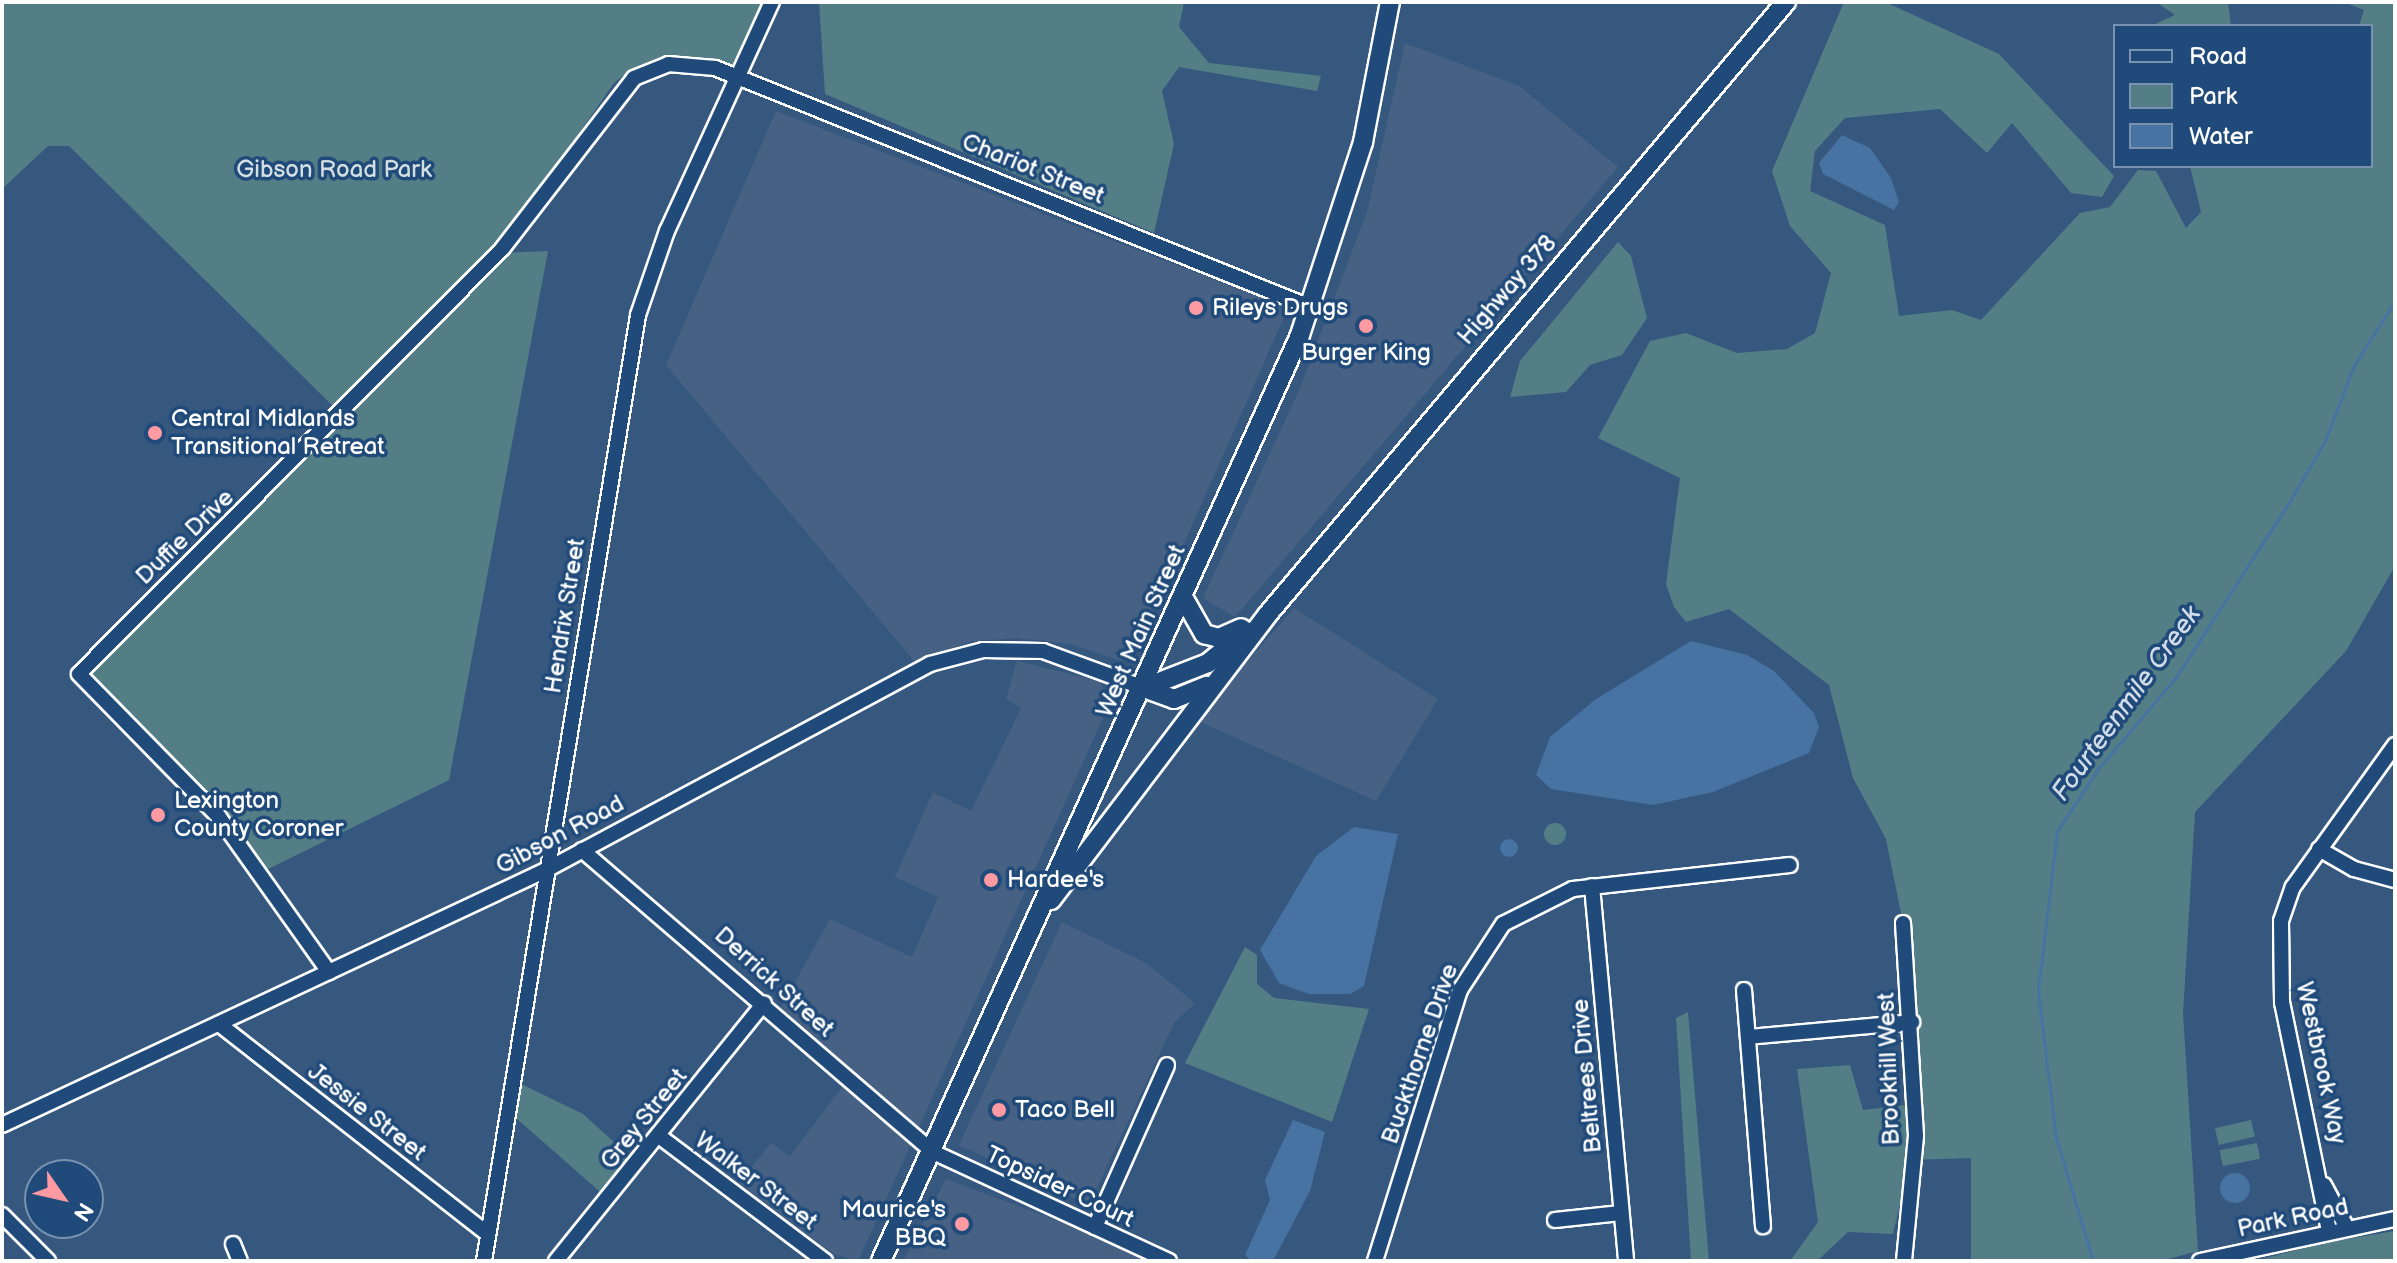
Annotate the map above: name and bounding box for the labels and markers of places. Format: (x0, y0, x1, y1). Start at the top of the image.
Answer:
place label: Rileys Drugs (1212, 294, 1348, 322)
marker: Rileys Drugs (1187, 299, 1205, 317)
marker: Burger King (1357, 317, 1375, 335)
place label: Burger King (1301, 339, 1431, 367)
place label: Central Midlands Transitional Retreat (171, 405, 385, 461)
marker: Central Midlands Transitional Retreat (146, 424, 164, 442)
place label: Lexington County Coroner (174, 787, 345, 843)
marker: Lexington County Coroner (149, 806, 167, 824)
place label: Hardee's (1007, 866, 1104, 894)
marker: Hardee's (982, 871, 1000, 889)
place label: Taco Bell (1015, 1096, 1115, 1124)
marker: Taco Bell (990, 1101, 1008, 1119)
place label: Maurice's BBQ (841, 1196, 946, 1252)
marker: Maurice's BBQ (953, 1215, 971, 1233)

